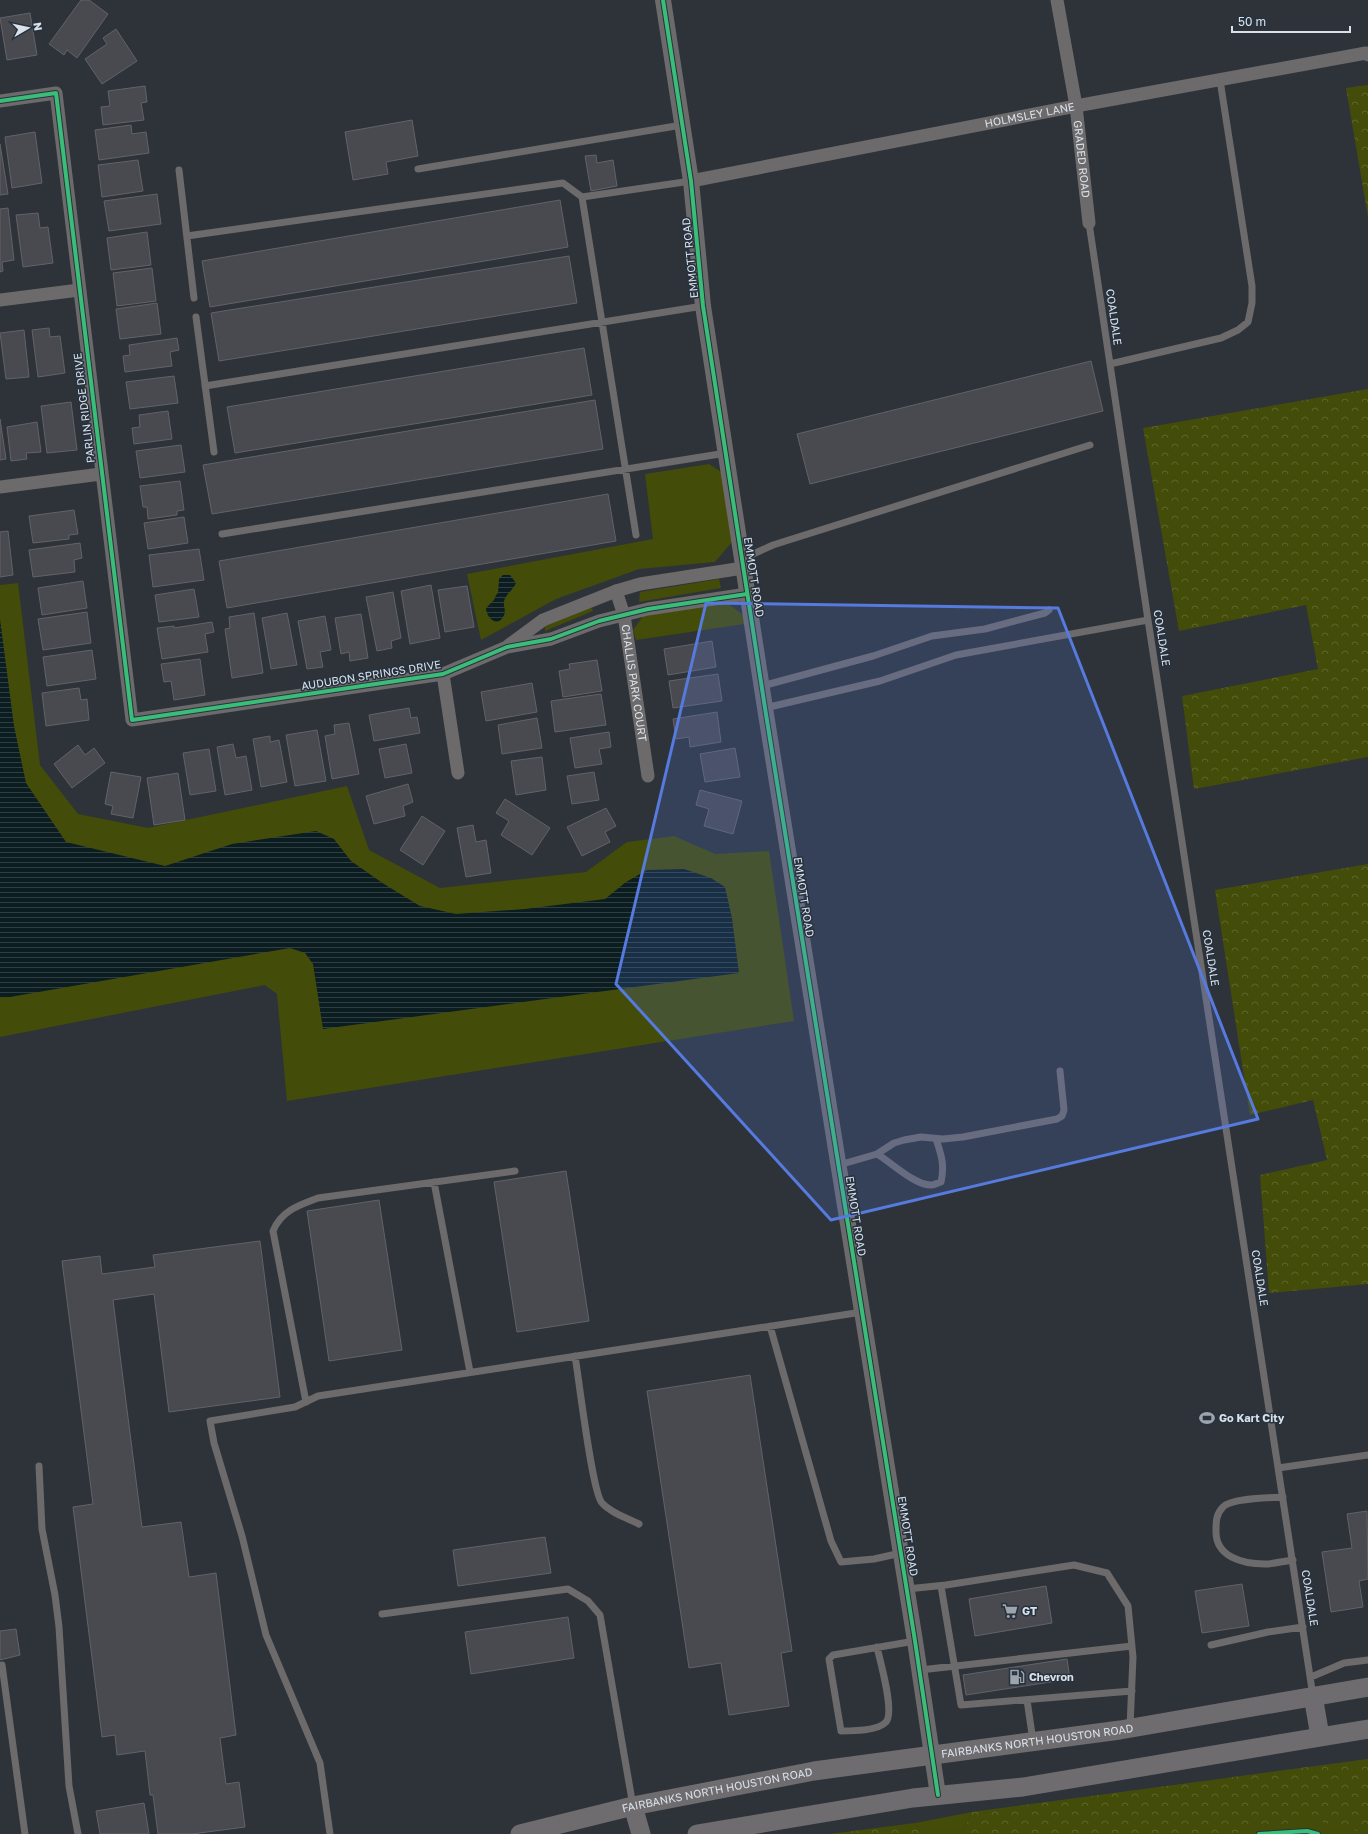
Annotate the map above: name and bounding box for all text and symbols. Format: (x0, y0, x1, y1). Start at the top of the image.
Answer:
north arrow (8, 8, 48, 48)
scale bar (1232, 8, 1350, 34)
text: 50 m (1238, 14, 1266, 29)
text: N (31, 21, 45, 32)
street label: HOLMSLEY LANE (983, 99, 1076, 130)
street label: GRADED ROAD (1072, 119, 1093, 199)
street label: EMMOTT ROAD (679, 217, 700, 299)
street label: COALDALE (1104, 288, 1125, 346)
street label: PARLIN RIDGE DRIVE (70, 352, 97, 464)
street label: EMMOTT ROAD (742, 536, 767, 618)
street label: COALDALE (1152, 609, 1173, 667)
street label: CHALLIS PARK COURT (619, 623, 650, 743)
street label: AUDUBON SPRINGS DRIVE (300, 657, 442, 692)
street label: EMMOTT ROAD (792, 856, 817, 938)
street label: COALDALE (1201, 929, 1222, 987)
street label: EMMOTT ROAD (844, 1175, 869, 1257)
street label: COALDALE (1250, 1249, 1271, 1307)
sports icon: Go Kart City (1198, 1409, 1216, 1427)
place label: Go Kart City (1219, 1411, 1285, 1424)
street label: EMMOTT ROAD (896, 1495, 921, 1577)
street label: COALDALE (1300, 1569, 1321, 1627)
supermarket icon: GT (1001, 1602, 1019, 1620)
place label: GT (1022, 1604, 1037, 1617)
fuel station icon: Chevron (1008, 1668, 1026, 1686)
place label: Chevron (1029, 1670, 1074, 1683)
street label: FAIRBANKS NORTH HOUSTON ROAD (940, 1721, 1135, 1760)
street label: FAIRBANKS NORTH HOUSTON ROAD (620, 1764, 814, 1815)

